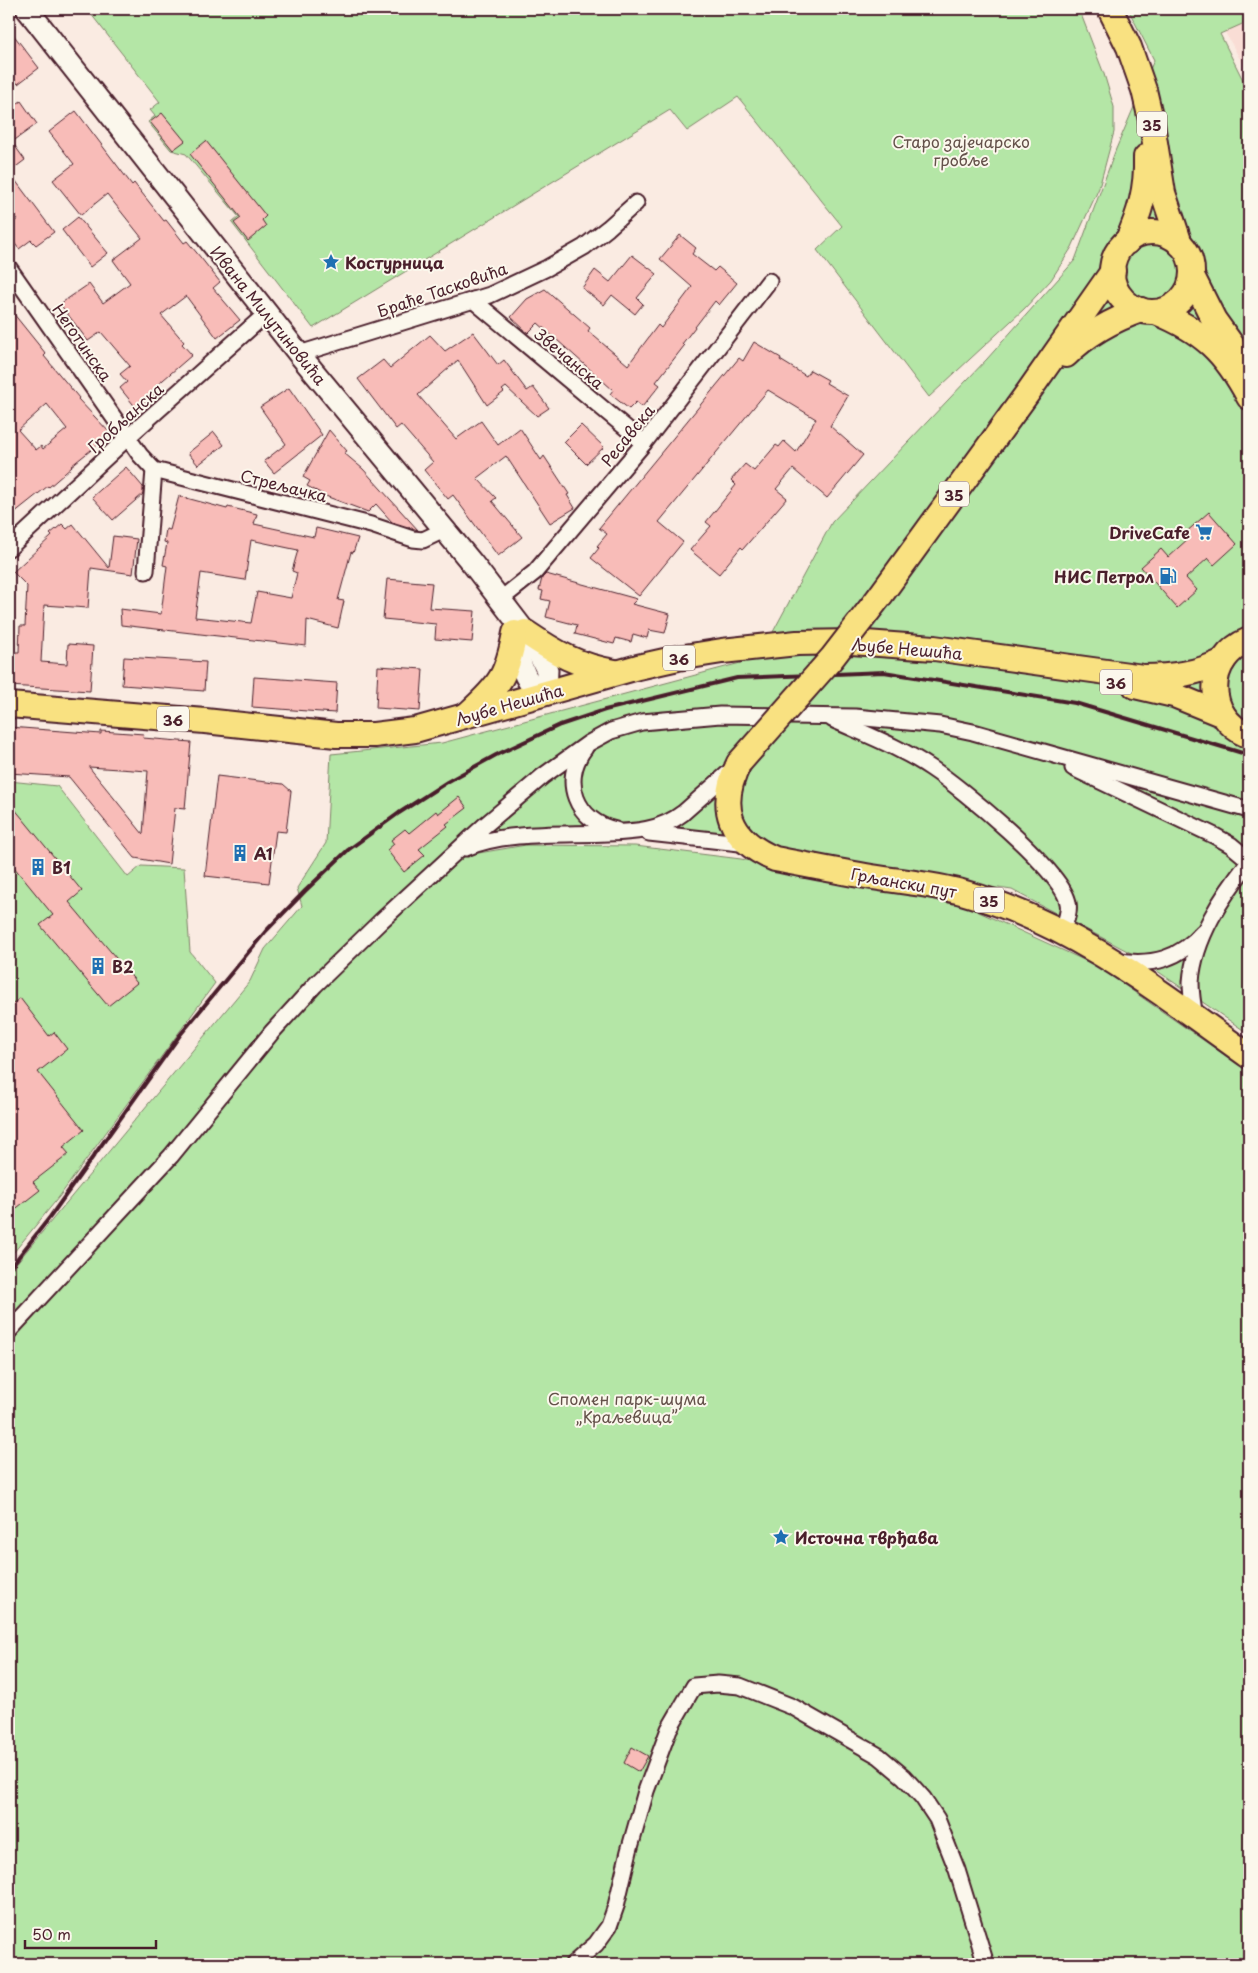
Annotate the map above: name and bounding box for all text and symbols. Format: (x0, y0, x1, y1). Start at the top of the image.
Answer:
road number: 35 (1137, 112, 1167, 136)
park label: Старо зајечарско гробље (892, 129, 1030, 171)
street label: Ивана Милутиновића (205, 240, 333, 390)
place label: Костурница (345, 250, 444, 274)
place icon: Костурница (321, 252, 341, 272)
street label: Браће Тасковића (374, 256, 510, 322)
street label: Неготинска (47, 298, 119, 386)
street label: Звечанска (529, 321, 610, 394)
street label: Гробљанска (82, 376, 168, 458)
street label: Ресавска (594, 399, 660, 471)
street label: Стрељачка (238, 463, 330, 507)
road number: 35 (939, 482, 969, 506)
place label: DriveCafe (1109, 520, 1190, 544)
supermarket icon: DriveCafe (1194, 522, 1214, 542)
place label: НИС Петрол (1054, 564, 1154, 588)
fuel station icon: НИС Петрол (1158, 566, 1178, 586)
street label: Љубе Нешића (851, 631, 963, 665)
road number: 36 (663, 646, 695, 670)
road number: 36 (1100, 670, 1132, 694)
street label: Љубе Нешића (452, 677, 566, 731)
road number: 36 (157, 706, 189, 732)
place label: A1 (254, 841, 273, 865)
building icon: A1 (230, 843, 250, 863)
place label: B1 (52, 855, 71, 879)
building icon: B1 (28, 857, 48, 877)
street label: Грљански пут (849, 861, 959, 903)
road number: 35 (974, 888, 1004, 912)
place label: B2 (112, 954, 134, 978)
building icon: B2 (88, 956, 108, 976)
park label: Спомен парк-шума „Краљевица” (548, 1386, 707, 1428)
place label: Источна тврђава (795, 1525, 938, 1549)
place icon: Источна тврђава (771, 1527, 791, 1547)
scale bar (25, 1918, 156, 1950)
text: 50 m (32, 1922, 71, 1945)

